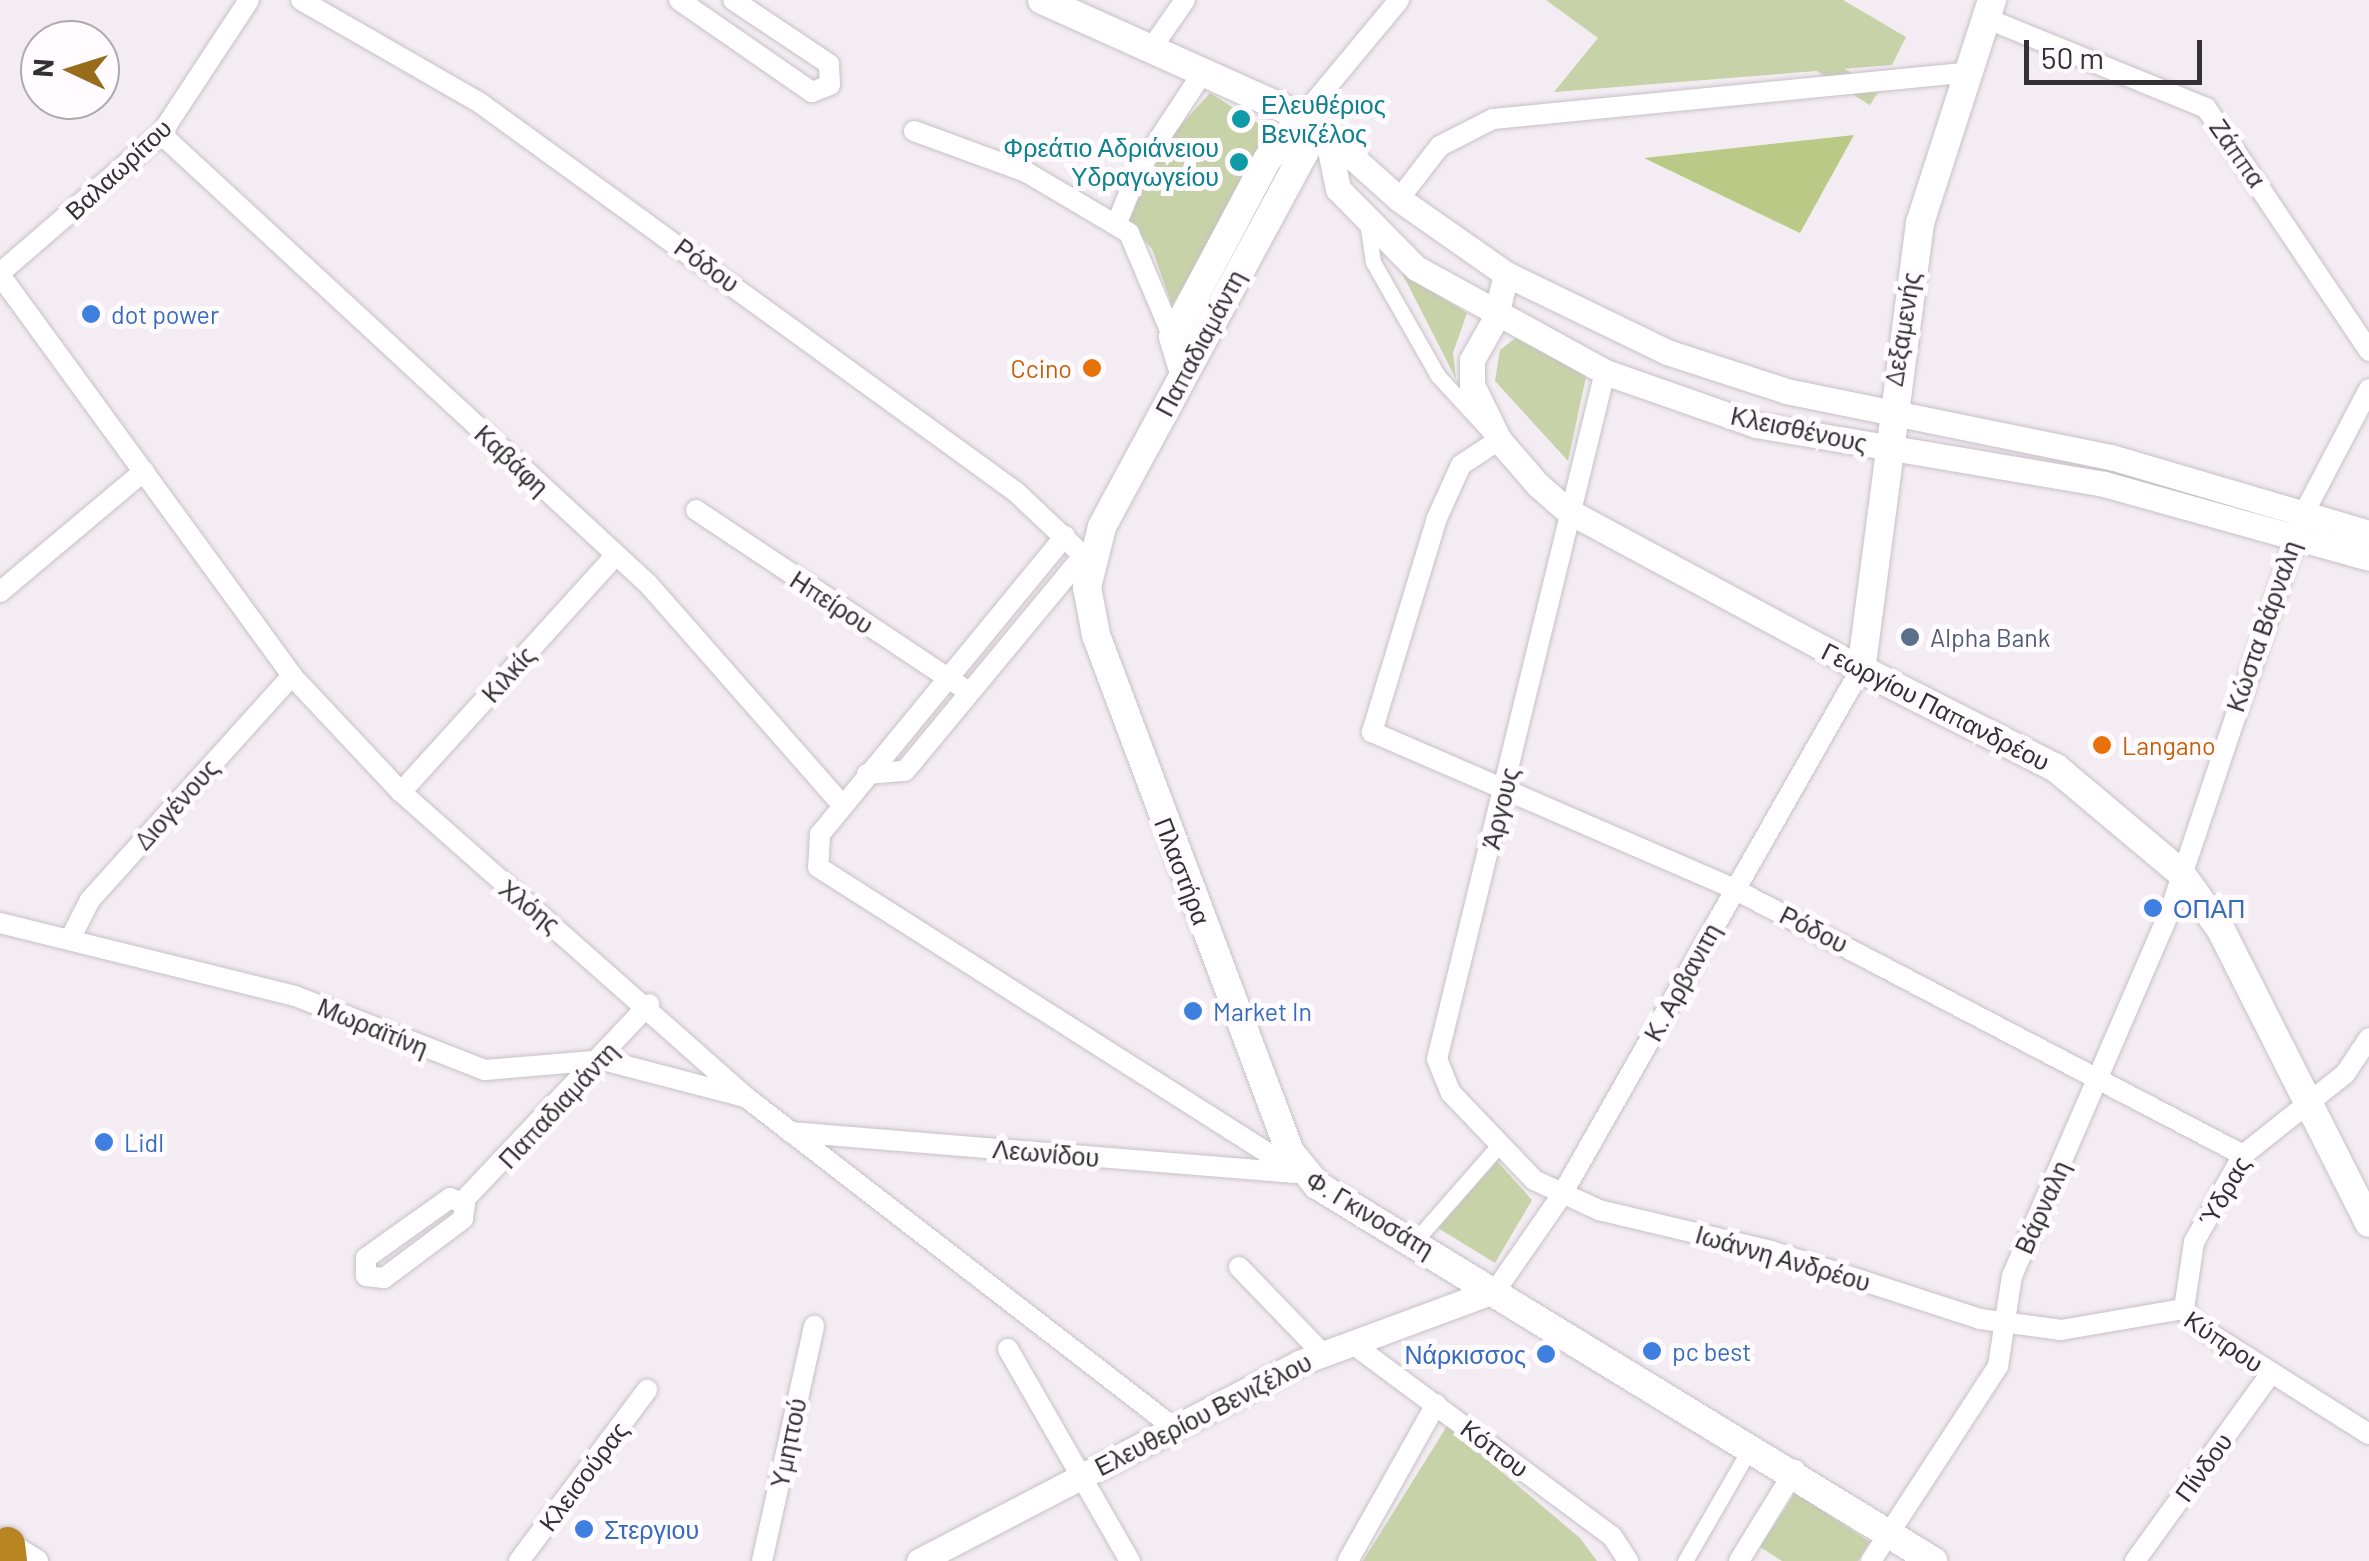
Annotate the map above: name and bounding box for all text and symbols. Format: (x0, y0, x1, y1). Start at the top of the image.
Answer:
north arrow (20, 20, 120, 120)
scale bar (2029, 20, 2206, 82)
text: 50 m (2041, 39, 2104, 75)
text: N (24, 58, 60, 79)
place label: Ελευθέριος Βενιζέλος (1261, 90, 1386, 149)
marker: Ελευθέριος Βενιζέλος (1230, 108, 1252, 130)
street label: Βαλαωρίτου (59, 112, 177, 226)
street label: Ζάππα (2204, 113, 2272, 193)
place label: Φρεάτιο Αδριάνειου Υδραγωγείου (1003, 133, 1219, 192)
marker: Φρεάτιο Αδριάνειου Υδραγωγείου (1228, 151, 1250, 173)
street label: Ρόδου (669, 232, 745, 298)
street label: Παπαδιαμάντη (1149, 265, 1251, 421)
street label: Δεξαμενής (1878, 270, 1926, 388)
place label: dot power (111, 299, 219, 329)
marker: dot power (80, 303, 102, 325)
place label: Ccino (1011, 353, 1072, 383)
marker: Ccino (1081, 357, 1103, 379)
street label: Κλεισθένους (1728, 400, 1870, 458)
street label: Καβάφη (469, 418, 555, 502)
street label: Κώστα Βάρναλη (2220, 536, 2306, 716)
street label: Ηπείρου (785, 564, 879, 640)
place label: Alpha Bank (1930, 622, 2050, 652)
marker: Alpha Bank (1899, 626, 1921, 648)
street label: Γεωργίου Παπανδρέου (1817, 635, 2055, 777)
street label: Κιλκίς (475, 640, 541, 708)
place label: Langano (2122, 730, 2216, 760)
marker: Langano (2091, 734, 2113, 756)
street label: Διογένους (128, 753, 224, 855)
street label: Άργους (1475, 764, 1525, 852)
street label: Πλαστήρα (1149, 813, 1217, 929)
street label: Χλόης (494, 873, 566, 939)
place label: ΟΠΑΠ (2173, 893, 2245, 923)
marker: ΟΠΑΠ (2142, 897, 2164, 919)
street label: Ρόδου (1775, 899, 1853, 959)
street label: Κ. Αρβανιτη (1637, 918, 1727, 1046)
street label: Μωραϊτίνη (313, 991, 433, 1063)
place label: Market In (1213, 996, 1312, 1026)
marker: Market In (1182, 1000, 1204, 1022)
street label: Παπαδιαμάντη (492, 1036, 624, 1174)
place label: Lidl (124, 1127, 164, 1157)
marker: Lidl (93, 1131, 115, 1153)
street label: Λεωνίδου (991, 1133, 1101, 1173)
street label: Ύδρας (2192, 1151, 2256, 1231)
street label: Βάρναλη (2008, 1156, 2076, 1258)
street label: Φ. Γκινοσάτη (1301, 1164, 1439, 1264)
street label: Ιωάννη Ανδρέου (1692, 1219, 1874, 1297)
street label: Κύπρου (2179, 1304, 2269, 1378)
place label: pc best (1672, 1336, 1751, 1366)
place label: Νάρκισσος (1404, 1339, 1526, 1369)
marker: pc best (1641, 1340, 1663, 1362)
marker: Νάρκισσος (1535, 1343, 1557, 1365)
street label: Ελευθερίου Βενιζέλου (1090, 1346, 1316, 1482)
street label: Υμηττού (764, 1395, 812, 1491)
street label: Κόττου (1455, 1413, 1535, 1483)
street label: Κλεισούρας (532, 1415, 634, 1537)
street label: Πίνδου (2168, 1427, 2238, 1507)
place label: Στεργιου (604, 1514, 699, 1544)
marker: Στεργιου (573, 1518, 595, 1540)

